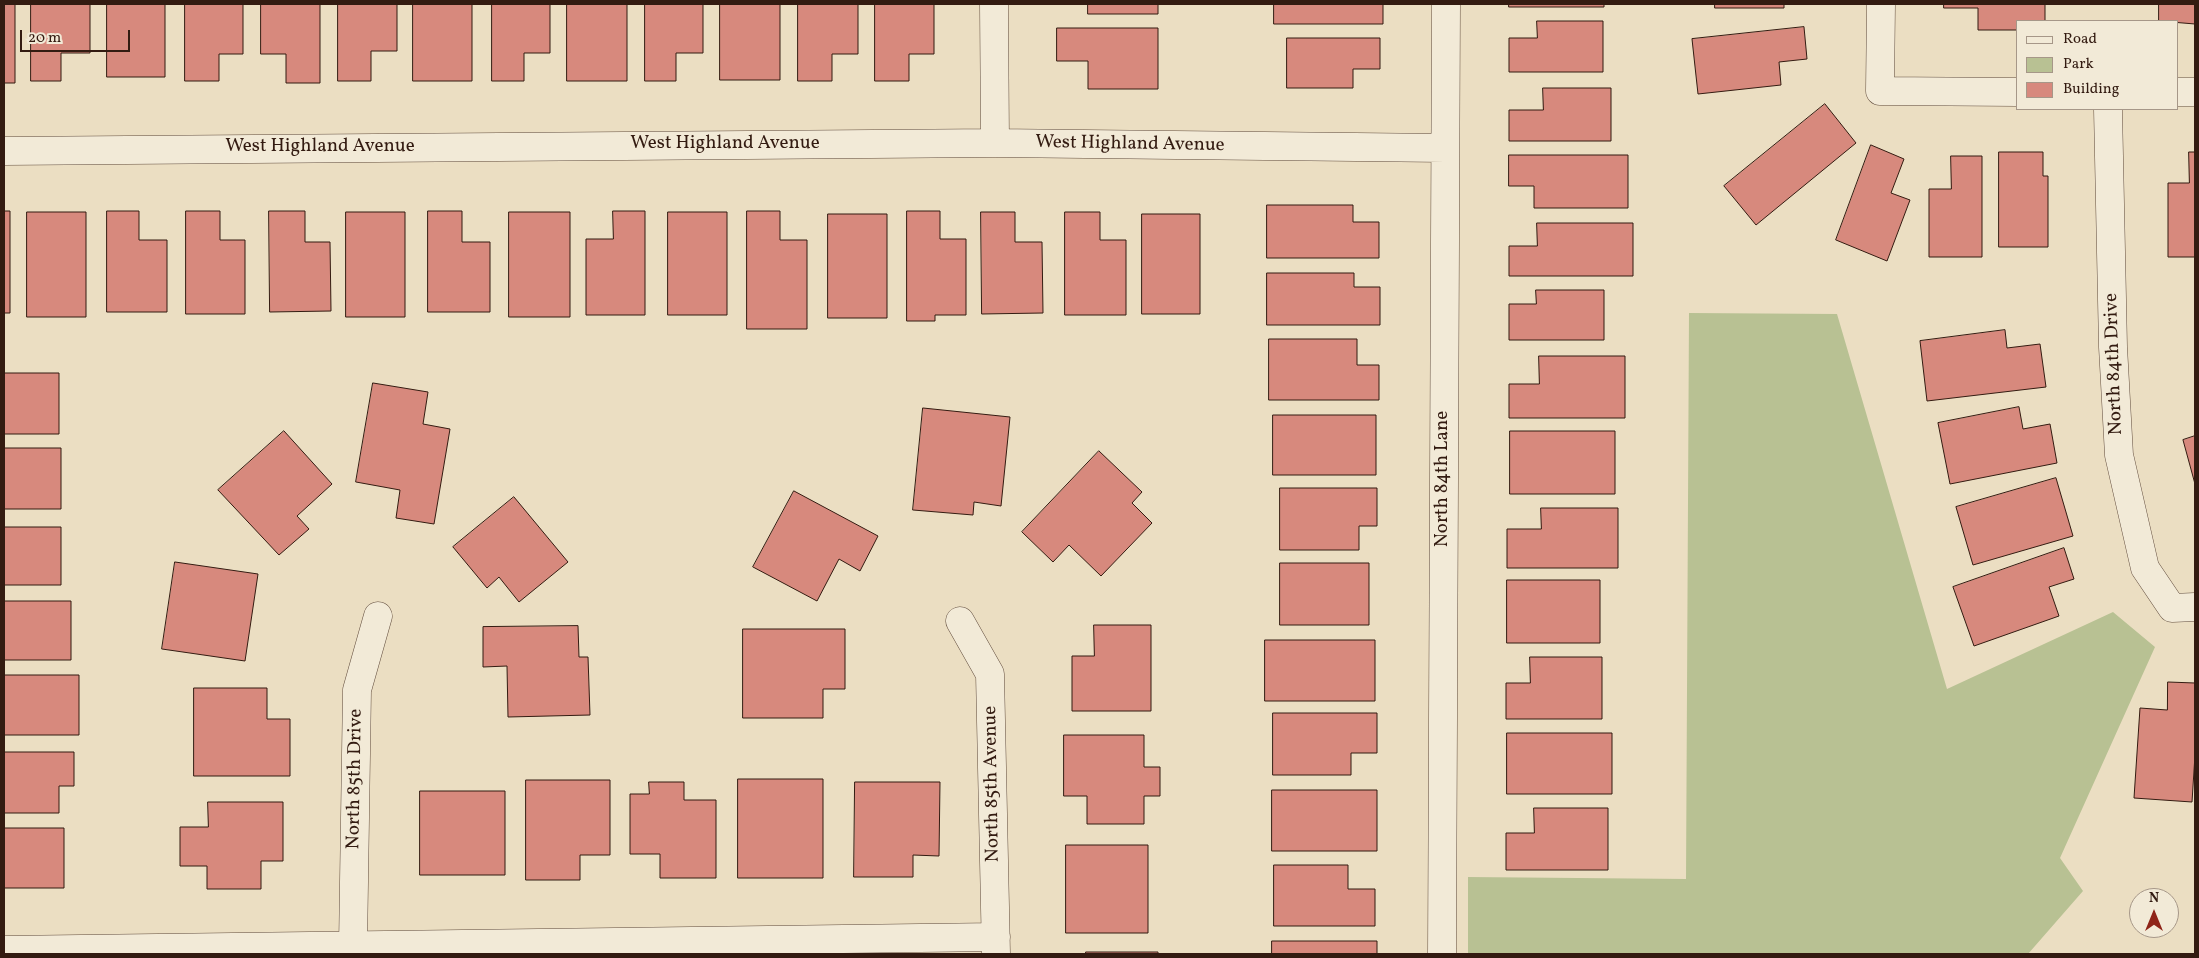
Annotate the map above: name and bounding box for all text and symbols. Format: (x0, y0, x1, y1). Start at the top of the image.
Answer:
scale bar (22, 20, 132, 52)
legend (2016, 20, 2179, 110)
text: 20 m (28, 28, 61, 49)
text: Road (2063, 29, 2097, 50)
text: Park (2063, 54, 2094, 75)
text: Building (2063, 79, 2119, 100)
street label: West Highland Avenue (1035, 132, 1225, 158)
street label: West Highland Avenue (630, 134, 820, 156)
street label: West Highland Avenue (225, 137, 415, 159)
street label: North 84th Drive (2101, 292, 2129, 436)
street label: North 84th Lane (1433, 411, 1455, 547)
street label: North 85th Avenue (980, 706, 1006, 862)
street label: North 85th Drive (343, 708, 369, 850)
north arrow (2129, 888, 2179, 938)
text: N (2149, 889, 2159, 908)

